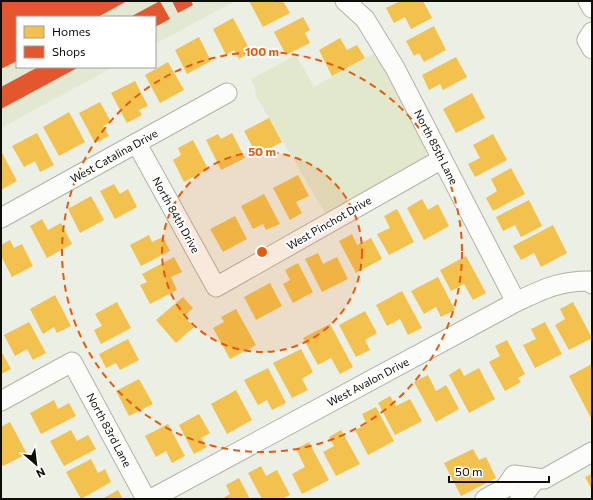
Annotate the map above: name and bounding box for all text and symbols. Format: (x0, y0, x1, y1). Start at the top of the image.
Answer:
legend (16, 16, 156, 68)
text: Homes (52, 24, 90, 38)
text: Shops (52, 44, 86, 58)
text: 100 m (245, 44, 279, 58)
street label: North 85th Lane (412, 107, 461, 187)
street label: West Catalina Drive (68, 126, 160, 185)
text: 50 m (248, 144, 276, 158)
street label: North 84th Drive (150, 174, 203, 255)
street label: West Pinchot Drive (284, 193, 373, 252)
centre of rings (255, 245, 269, 259)
street label: West Avalon Drive (325, 354, 411, 409)
street label: North 83rd Lane (84, 391, 135, 469)
north arrow (16, 444, 56, 484)
scale bar (449, 458, 549, 484)
text: 50 m (455, 464, 483, 478)
text: N (34, 466, 48, 481)

